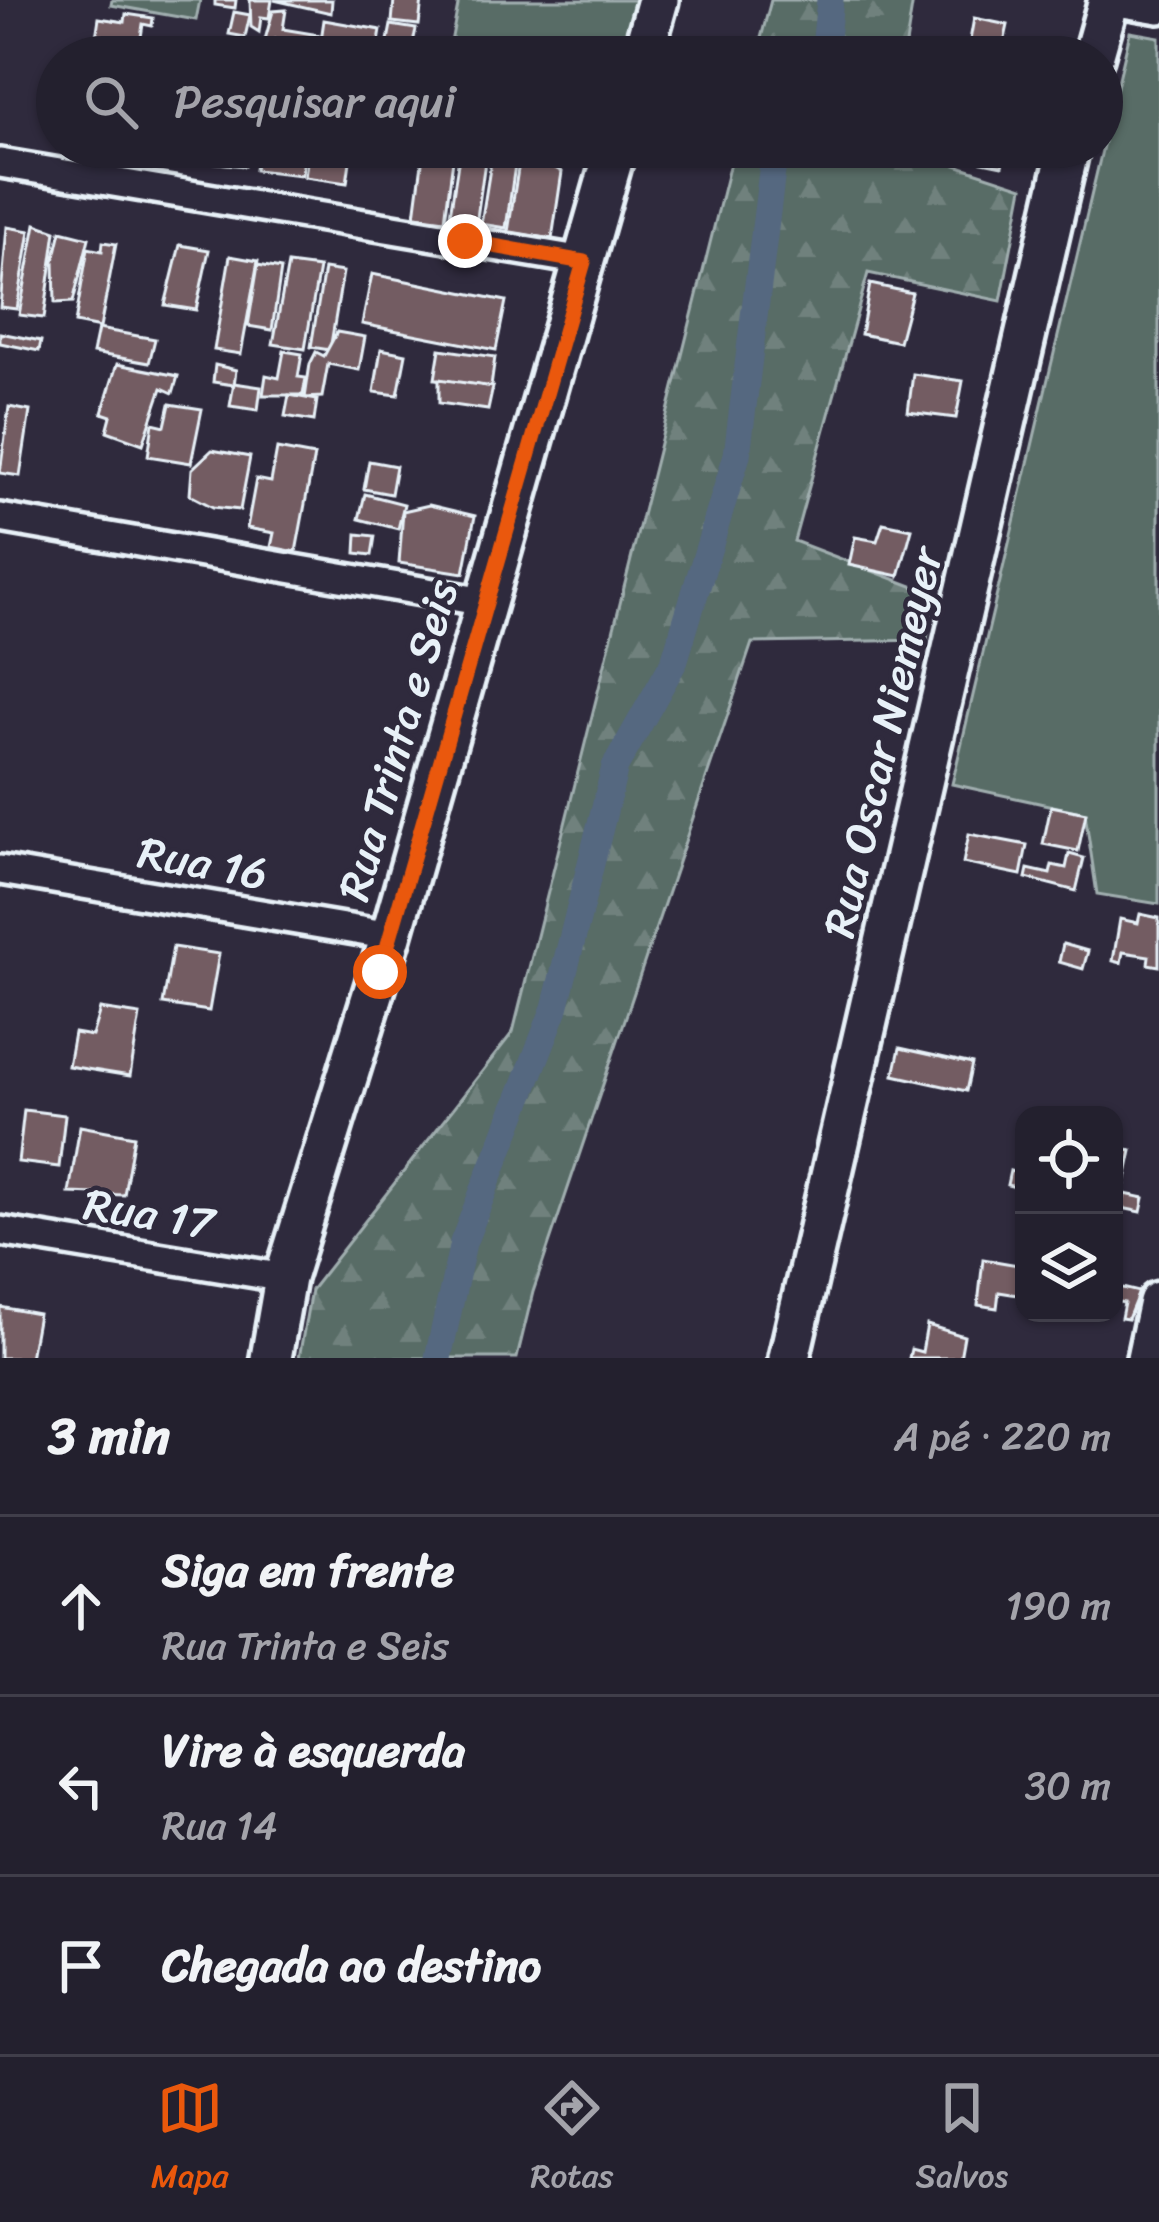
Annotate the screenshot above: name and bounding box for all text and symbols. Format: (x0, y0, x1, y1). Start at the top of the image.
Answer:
search box (36, 36, 1123, 168)
text: Pesquisar aqui (174, 62, 456, 142)
icon: search (78, 69, 144, 135)
route end (438, 214, 492, 268)
street label: Rua Oscar Niemeyer (799, 537, 967, 945)
street label: Rua Trinta e Seis (314, 570, 482, 910)
street label: Rua 16 (132, 812, 274, 914)
route start (353, 945, 407, 999)
map controls (1015, 1106, 1123, 1322)
button: locate (1015, 1106, 1123, 1214)
street label: Rua 17 (78, 1164, 222, 1264)
button: layers (1015, 1214, 1123, 1322)
text: 3 min (48, 1391, 170, 1481)
text: A pé · 220 m (894, 1402, 1111, 1471)
text: Siga em frente (162, 1531, 454, 1611)
text: 190 m (1006, 1571, 1111, 1640)
icon: ahead (48, 1573, 114, 1639)
text: Rua Trinta e Seis (162, 1611, 449, 1680)
text: Vire à esquerda (162, 1711, 465, 1791)
text: 30 m (1025, 1751, 1111, 1820)
icon: left (48, 1753, 114, 1819)
text: Rua 14 (162, 1791, 277, 1860)
text: Chegada ao destino (162, 1926, 541, 2006)
icon: arrive (48, 1933, 114, 1999)
tab: Mapa (151, 2075, 229, 2205)
tab: Rotas (531, 2075, 614, 2205)
tab: Salvos (916, 2075, 1008, 2205)

